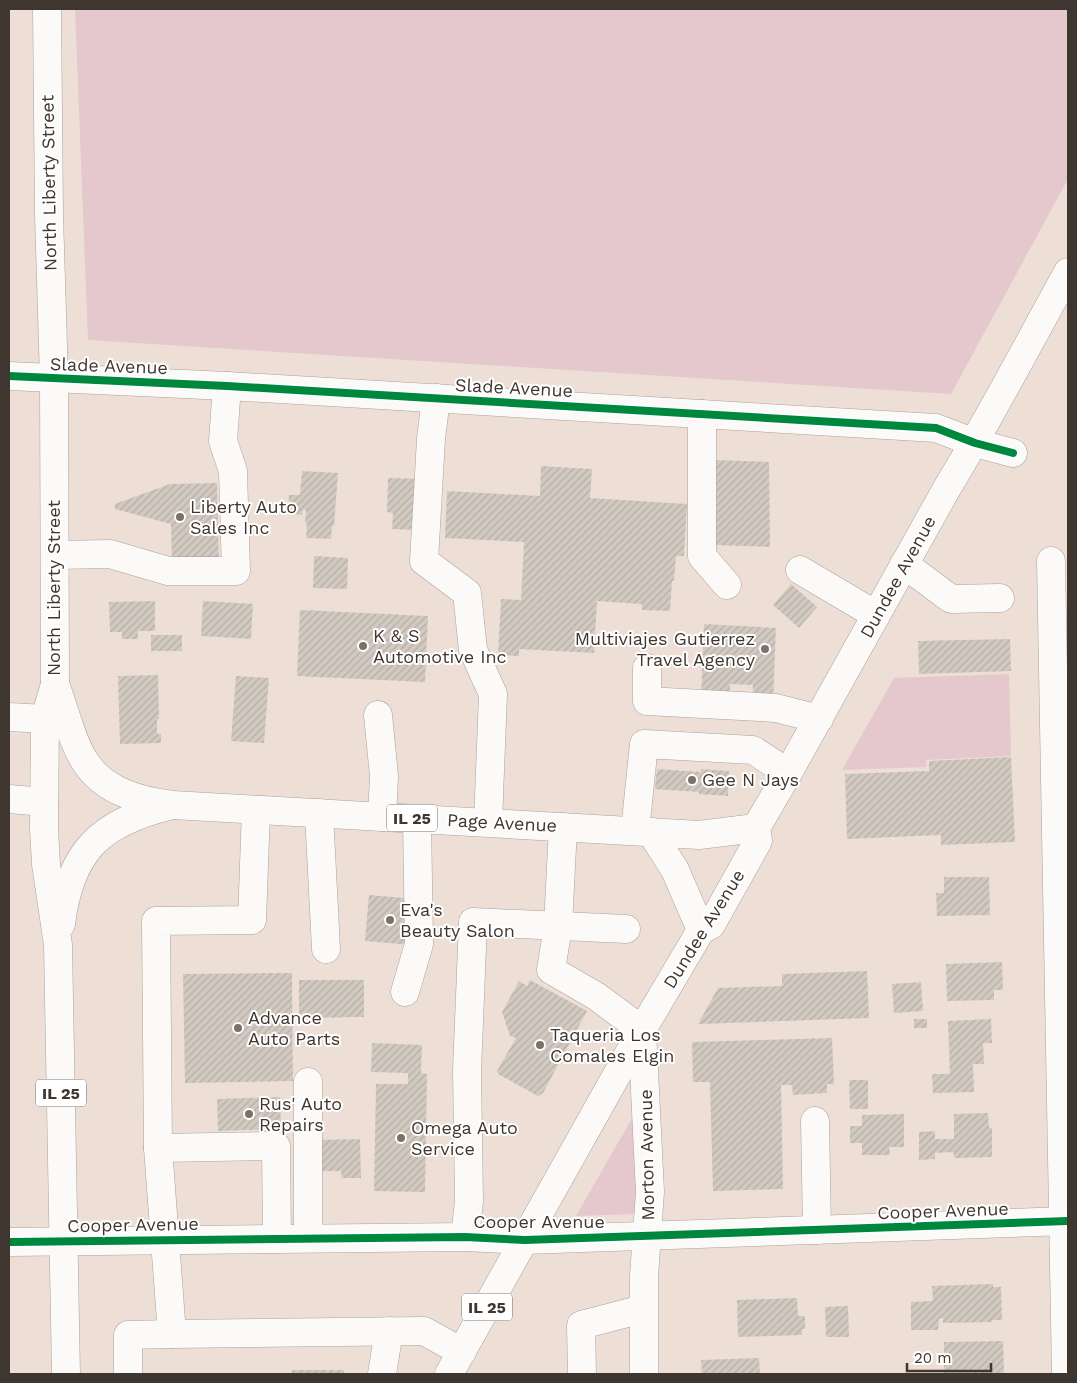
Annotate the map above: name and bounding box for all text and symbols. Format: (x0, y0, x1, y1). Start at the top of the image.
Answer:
street label: North Liberty Street (36, 94, 61, 271)
street label: Slade Avenue (50, 353, 168, 378)
street label: Slade Avenue (455, 374, 573, 401)
place label: Liberty Auto Sales Inc (190, 496, 297, 538)
street label: North Liberty Street (43, 499, 64, 676)
marker: Liberty Auto Sales Inc (174, 511, 186, 523)
street label: Dundee Avenue (855, 512, 940, 641)
place label: K & S Automotive Inc (373, 625, 507, 667)
place label: Multiviajes Gutierrez Travel Agency (575, 628, 756, 670)
marker: K & S Automotive Inc (357, 640, 369, 652)
marker: Multiviajes Gutierrez Travel Agency (759, 643, 771, 655)
place label: Gee N Jays (702, 769, 799, 790)
marker: Gee N Jays (686, 774, 698, 786)
road number: IL 25 (387, 804, 437, 831)
street label: Page Avenue (446, 809, 558, 836)
street label: Dundee Avenue (659, 865, 749, 992)
place label: Eva's Beauty Salon (400, 899, 515, 941)
marker: Eva's Beauty Salon (384, 914, 396, 926)
place label: Advance Auto Parts (248, 1007, 340, 1049)
marker: Advance Auto Parts (232, 1022, 244, 1034)
place label: Taqueria Los Comales Elgin (550, 1024, 675, 1066)
marker: Taqueria Los Comales Elgin (534, 1039, 546, 1051)
road number: IL 25 (36, 1080, 86, 1106)
street label: Morton Avenue (635, 1089, 658, 1221)
place label: Rus' Auto Repairs (259, 1093, 342, 1135)
marker: Rus' Auto Repairs (243, 1108, 255, 1120)
place label: Omega Auto Service (411, 1117, 518, 1159)
marker: Omega Auto Service (395, 1132, 407, 1144)
street label: Cooper Avenue (877, 1198, 1009, 1223)
street label: Cooper Avenue (473, 1211, 605, 1232)
street label: Cooper Avenue (67, 1213, 199, 1236)
road number: IL 25 (462, 1294, 512, 1320)
scale bar (907, 1340, 991, 1372)
text: 20 m (914, 1349, 952, 1367)

